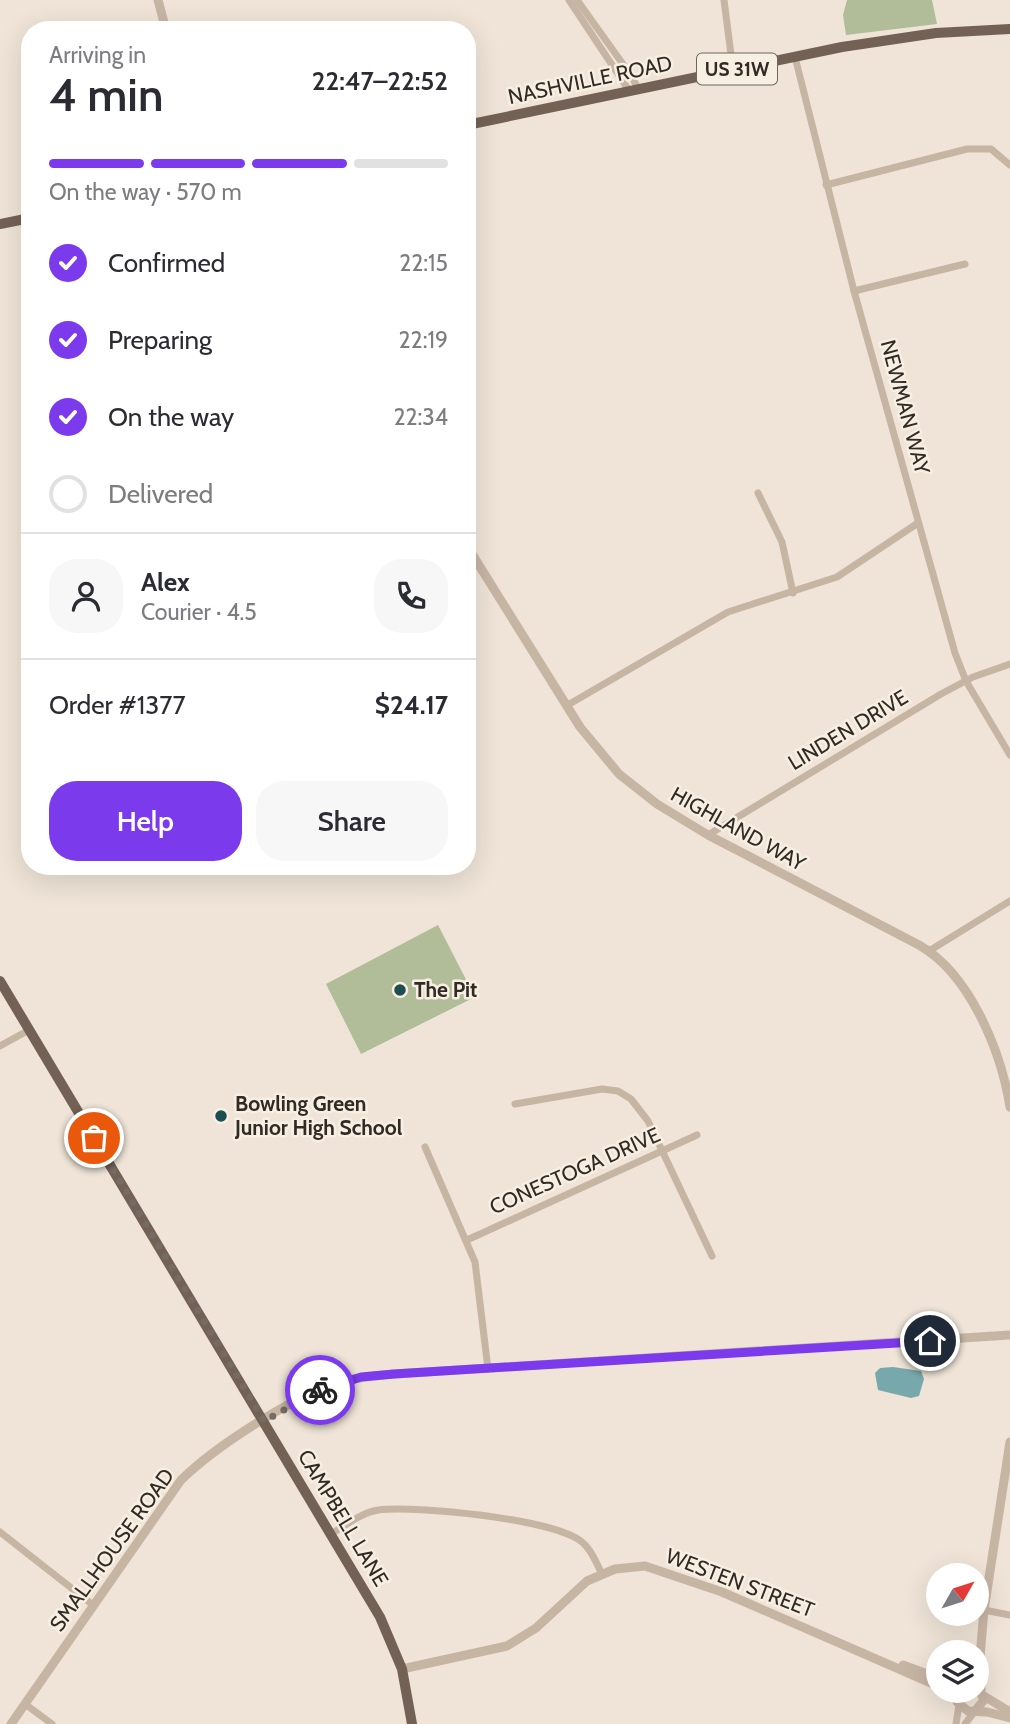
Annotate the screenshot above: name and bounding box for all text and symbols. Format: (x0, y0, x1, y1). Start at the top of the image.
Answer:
text: Arriving in (49, 41, 146, 69)
street label: NASHVILLE ROAD (506, 50, 674, 109)
road number: US 31W (697, 54, 777, 85)
text: 22:47–22:52 (312, 65, 448, 97)
text: 4 min (49, 67, 163, 123)
text: On the way · 570 m (49, 178, 242, 206)
icon: check (49, 244, 87, 282)
text: Confirmed (108, 247, 225, 279)
text: 22:15 (399, 249, 448, 277)
icon: check (49, 321, 87, 359)
text: Preparing (108, 324, 212, 356)
text: 22:19 (399, 326, 448, 354)
street label: NEWMAN WAY (876, 337, 936, 478)
icon: check (49, 398, 87, 436)
text: On the way (108, 401, 234, 433)
text: 22:34 (393, 403, 448, 431)
text: Delivered (108, 478, 213, 510)
button: person (49, 559, 123, 633)
button: phone (374, 559, 448, 633)
text: Alex (141, 566, 190, 598)
text: Courier · 4.5 (141, 598, 257, 626)
street label: LINDEN DRIVE (784, 684, 912, 775)
text: Order #1377 (49, 689, 186, 721)
text: $24.17 (375, 689, 448, 721)
button: Help (49, 781, 242, 861)
button: Share (256, 781, 448, 861)
street label: HIGHLAND WAY (667, 781, 811, 876)
place label: The Pit (414, 977, 477, 1002)
marker: The Pit (392, 982, 408, 998)
place label: Bowling Green Junior High School (234, 1091, 403, 1140)
pin (64, 1108, 124, 1168)
marker: Bowling Green Junior High School (213, 1108, 229, 1124)
icon: bag (75, 1119, 113, 1157)
street label: CONESTOGA DRIVE (486, 1122, 664, 1219)
pin (900, 1311, 960, 1371)
icon: home (911, 1322, 949, 1360)
courier (285, 1355, 355, 1425)
icon: bike (301, 1371, 339, 1409)
street label: CAMPBELL LANE (293, 1445, 394, 1590)
street label: SMALLHOUSE ROAD (44, 1464, 179, 1636)
street label: WESTEN STREET (663, 1543, 818, 1622)
north arrow (926, 1563, 989, 1626)
map controls (926, 1563, 989, 1703)
button: layers (926, 1640, 989, 1703)

